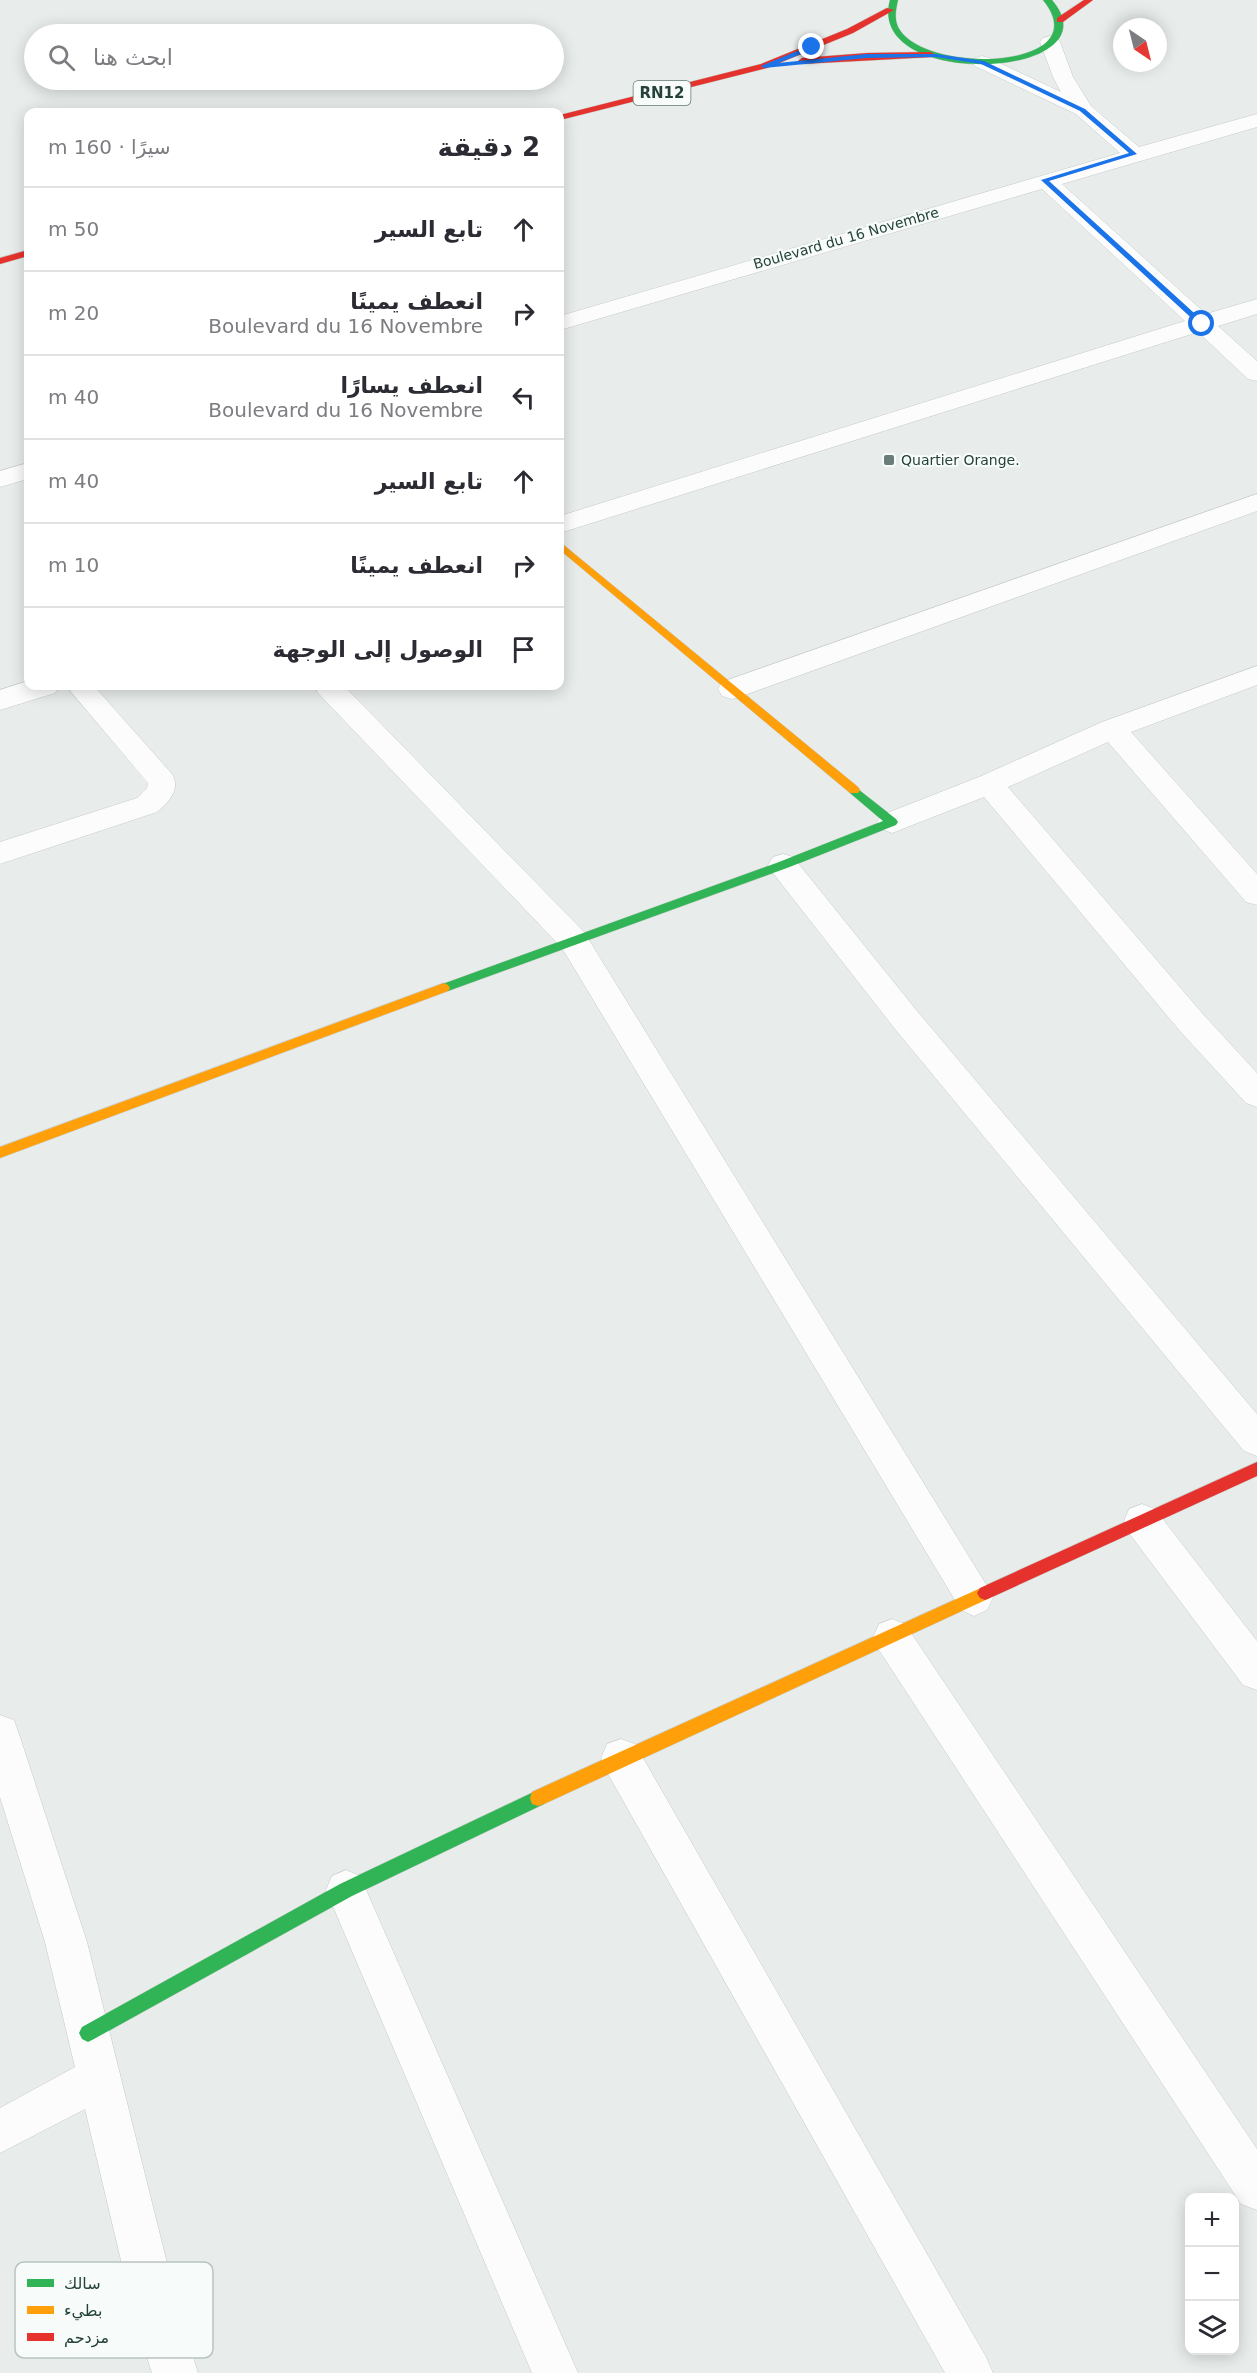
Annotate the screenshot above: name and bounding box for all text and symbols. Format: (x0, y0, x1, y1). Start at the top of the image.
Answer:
north arrow (1113, 18, 1167, 72)
search box (24, 24, 564, 90)
route end (798, 33, 824, 59)
icon: search (45, 41, 78, 74)
text: ابحث هنا (93, 45, 173, 70)
road number: RN12 (634, 81, 690, 105)
text: 2 دقيقة (437, 132, 540, 162)
text: سيرًا · 160 m (48, 135, 171, 159)
street label: Boulevard du 16 Novembre (751, 204, 941, 272)
icon: ahead (507, 213, 540, 246)
text: 50 m (48, 217, 99, 241)
text: تابع السير (375, 217, 483, 242)
text: انعطف يمينًا (350, 289, 483, 314)
icon: right (507, 297, 540, 330)
text: 20 m (48, 301, 99, 325)
route start (1188, 310, 1214, 336)
text: Boulevard du 16 Novembre (208, 314, 483, 338)
text: انعطف يسارًا (340, 373, 483, 398)
icon: left (507, 381, 540, 414)
text: 40 m (48, 385, 99, 409)
text: Boulevard du 16 Novembre (208, 398, 483, 422)
place label: Quartier Orange. (901, 452, 1020, 468)
marker: Quartier Orange. (882, 453, 896, 467)
icon: ahead (507, 465, 540, 498)
text: 40 m (48, 469, 99, 493)
text: تابع السير (375, 469, 483, 494)
icon: right (507, 549, 540, 582)
text: 10 m (48, 553, 99, 577)
text: انعطف يمينًا (350, 553, 483, 578)
icon: arrive (507, 633, 540, 666)
text: الوصول إلى الوجهة (273, 637, 483, 662)
map controls (1185, 2193, 1239, 2355)
button: + (1185, 2193, 1239, 2247)
button: − (1185, 2247, 1239, 2301)
legend (15, 2262, 213, 2358)
text: سالك (64, 2274, 101, 2293)
text: بطيء (64, 2301, 102, 2321)
button: layers (1185, 2301, 1239, 2355)
text: مزدحم (64, 2328, 109, 2348)

